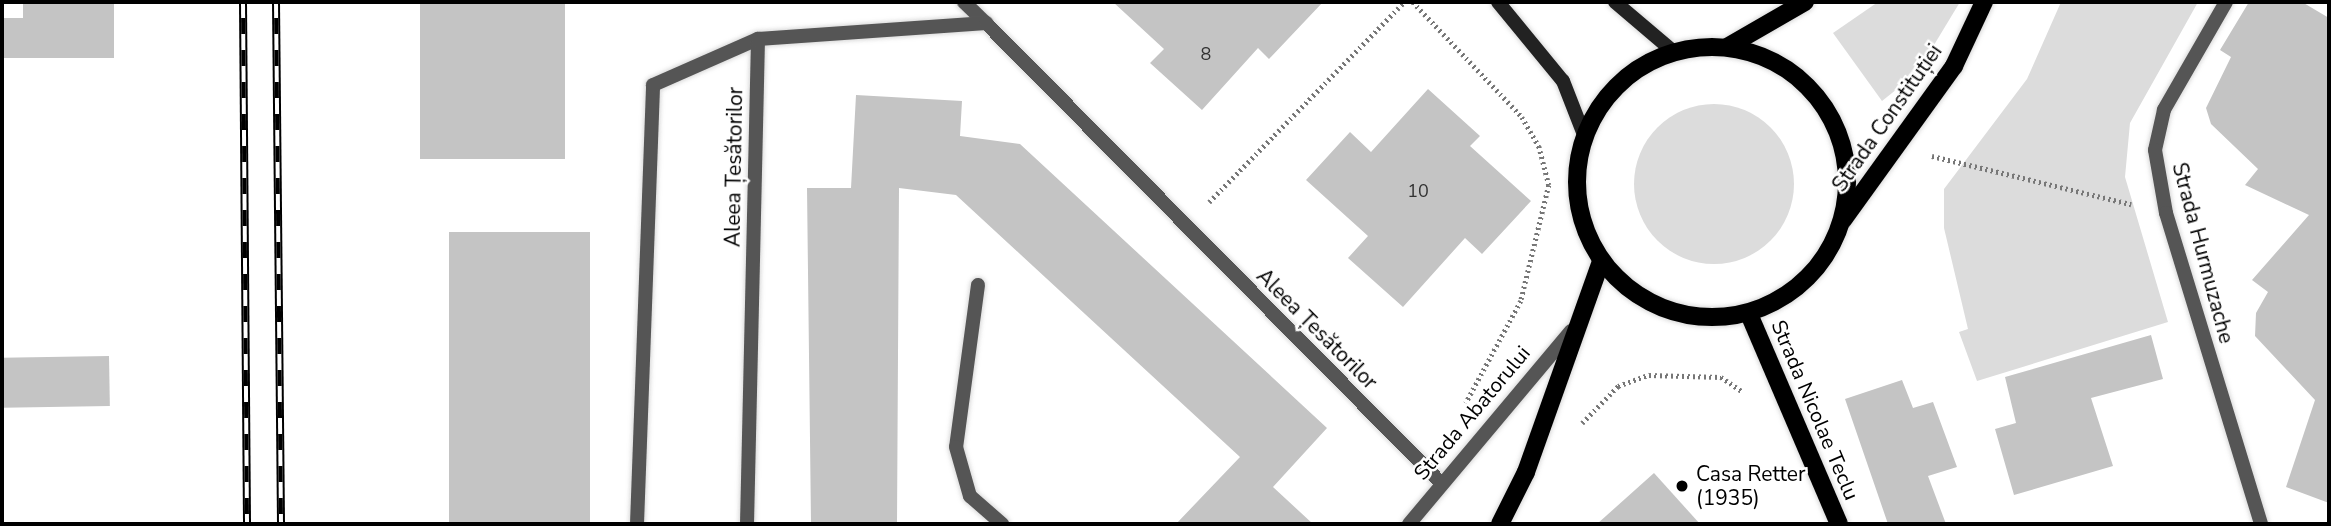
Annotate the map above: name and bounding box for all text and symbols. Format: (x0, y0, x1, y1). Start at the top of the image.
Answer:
street label: Strada Constituției (1827, 39, 1947, 197)
house number: 8 (1201, 43, 1211, 65)
street label: Aleea Țesătorilor (720, 87, 748, 247)
street label: Strada Hurmuzache (2167, 160, 2239, 346)
house number: 10 (1407, 180, 1429, 202)
street label: Aleea Țesătorilor (1251, 263, 1383, 395)
street label: Strada Nicolae Teclu (1766, 316, 1864, 504)
street label: Strada Abatorului (1409, 341, 1535, 485)
place label: Casa Retter (1935) (1696, 461, 1806, 511)
marker: Casa Retter (1935) (1674, 478, 1690, 494)

